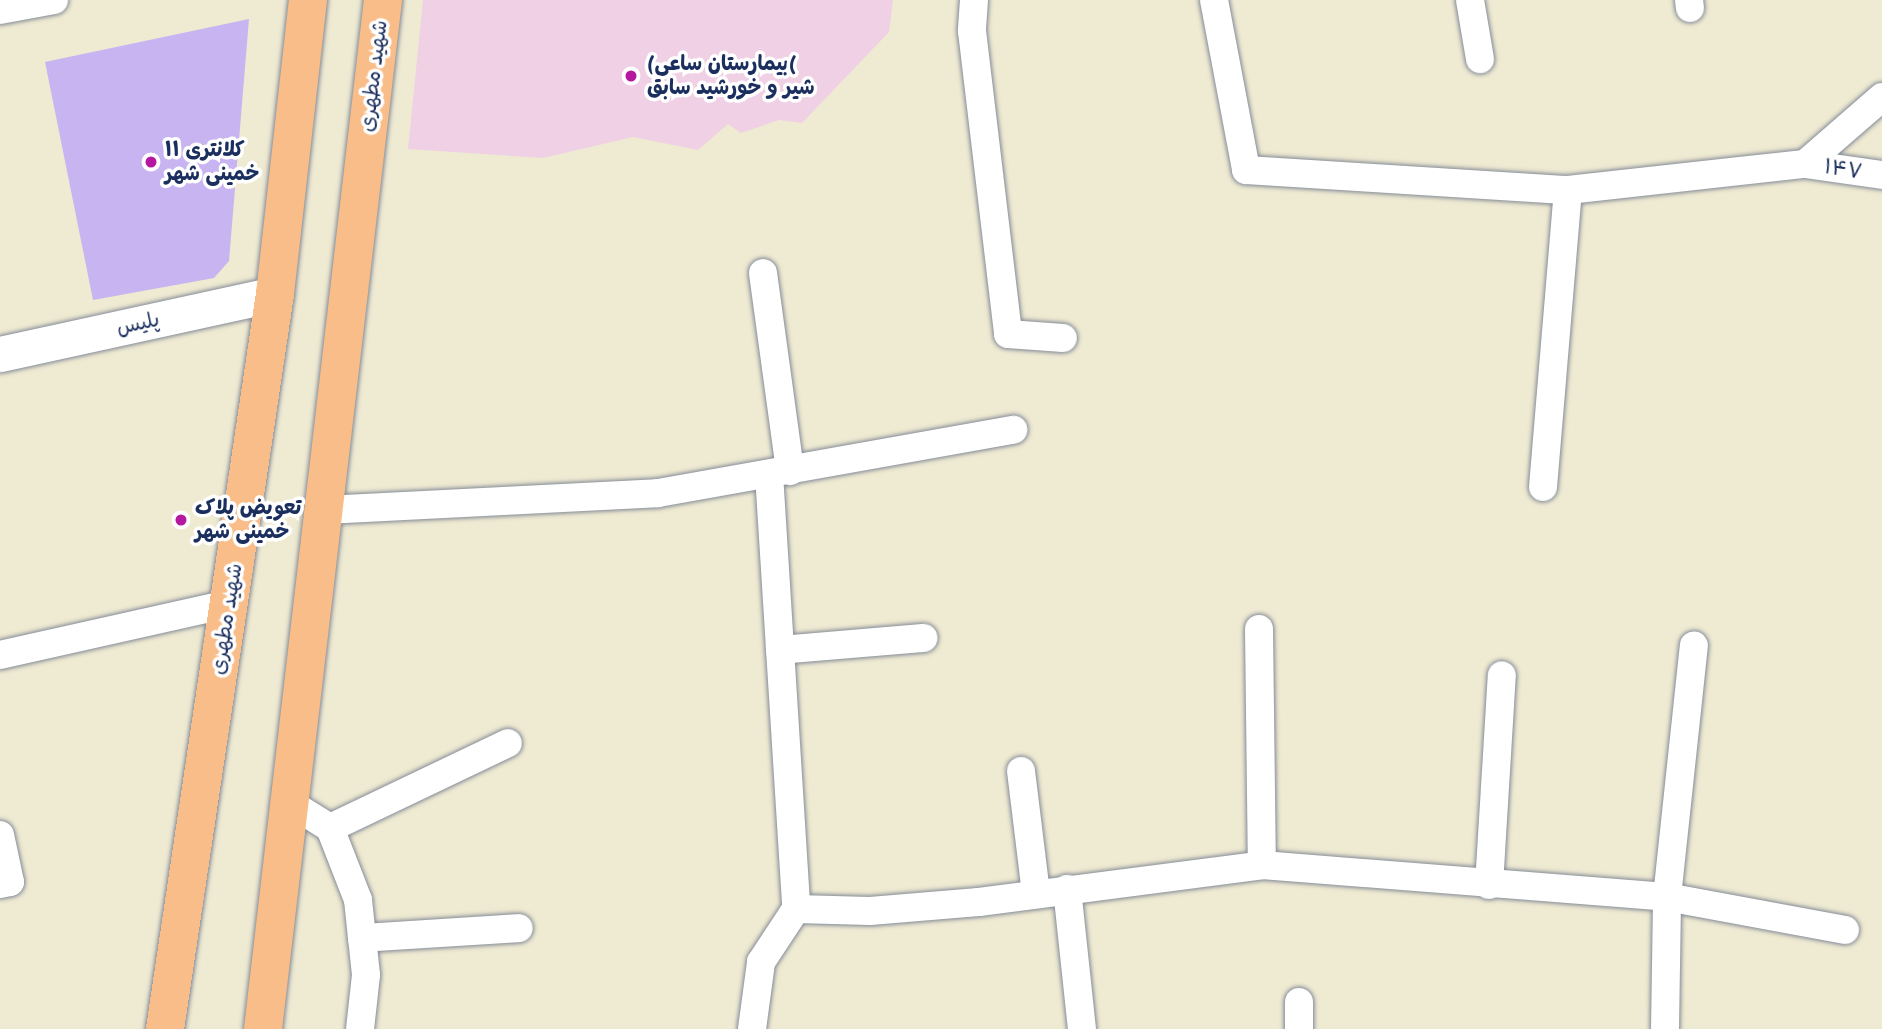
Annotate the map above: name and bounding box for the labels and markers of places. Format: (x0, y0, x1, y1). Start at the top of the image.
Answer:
place label: (بیمارستان ساعی( شیر و خورشید سابق (647, 51, 815, 101)
marker: (بیمارستان ساعی( شیر و خورشید سابق (621, 66, 641, 86)
place label: کلانتری ۱۱ خمینی شهر (165, 137, 259, 187)
marker: کلانتری ۱۱ خمینی شهر (143, 154, 159, 170)
place label: تعویض پلاک خمینی شهر (195, 495, 301, 545)
marker: تعویض پلاک خمینی شهر (173, 512, 189, 528)

